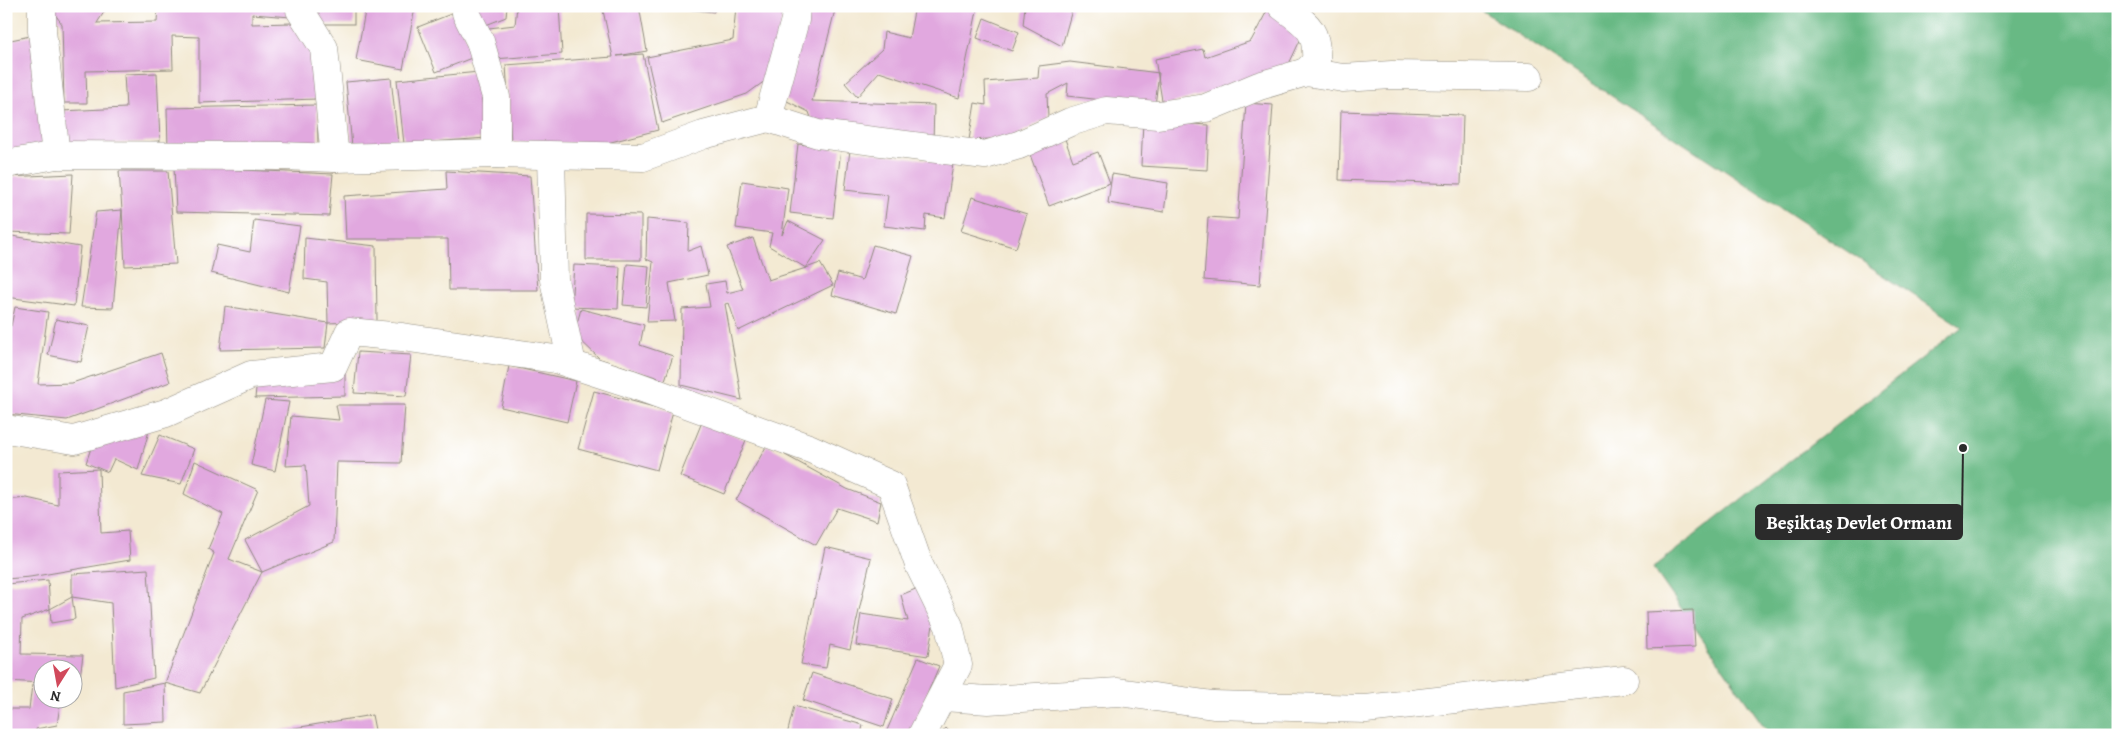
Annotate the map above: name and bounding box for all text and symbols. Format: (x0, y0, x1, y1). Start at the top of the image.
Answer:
callout: Beşiktaş Devlet Ormanı (1756, 505, 1962, 539)
text: Beşiktaş Devlet Ormanı (1766, 510, 1953, 536)
north arrow (32, 658, 82, 708)
text: N (49, 686, 62, 707)

